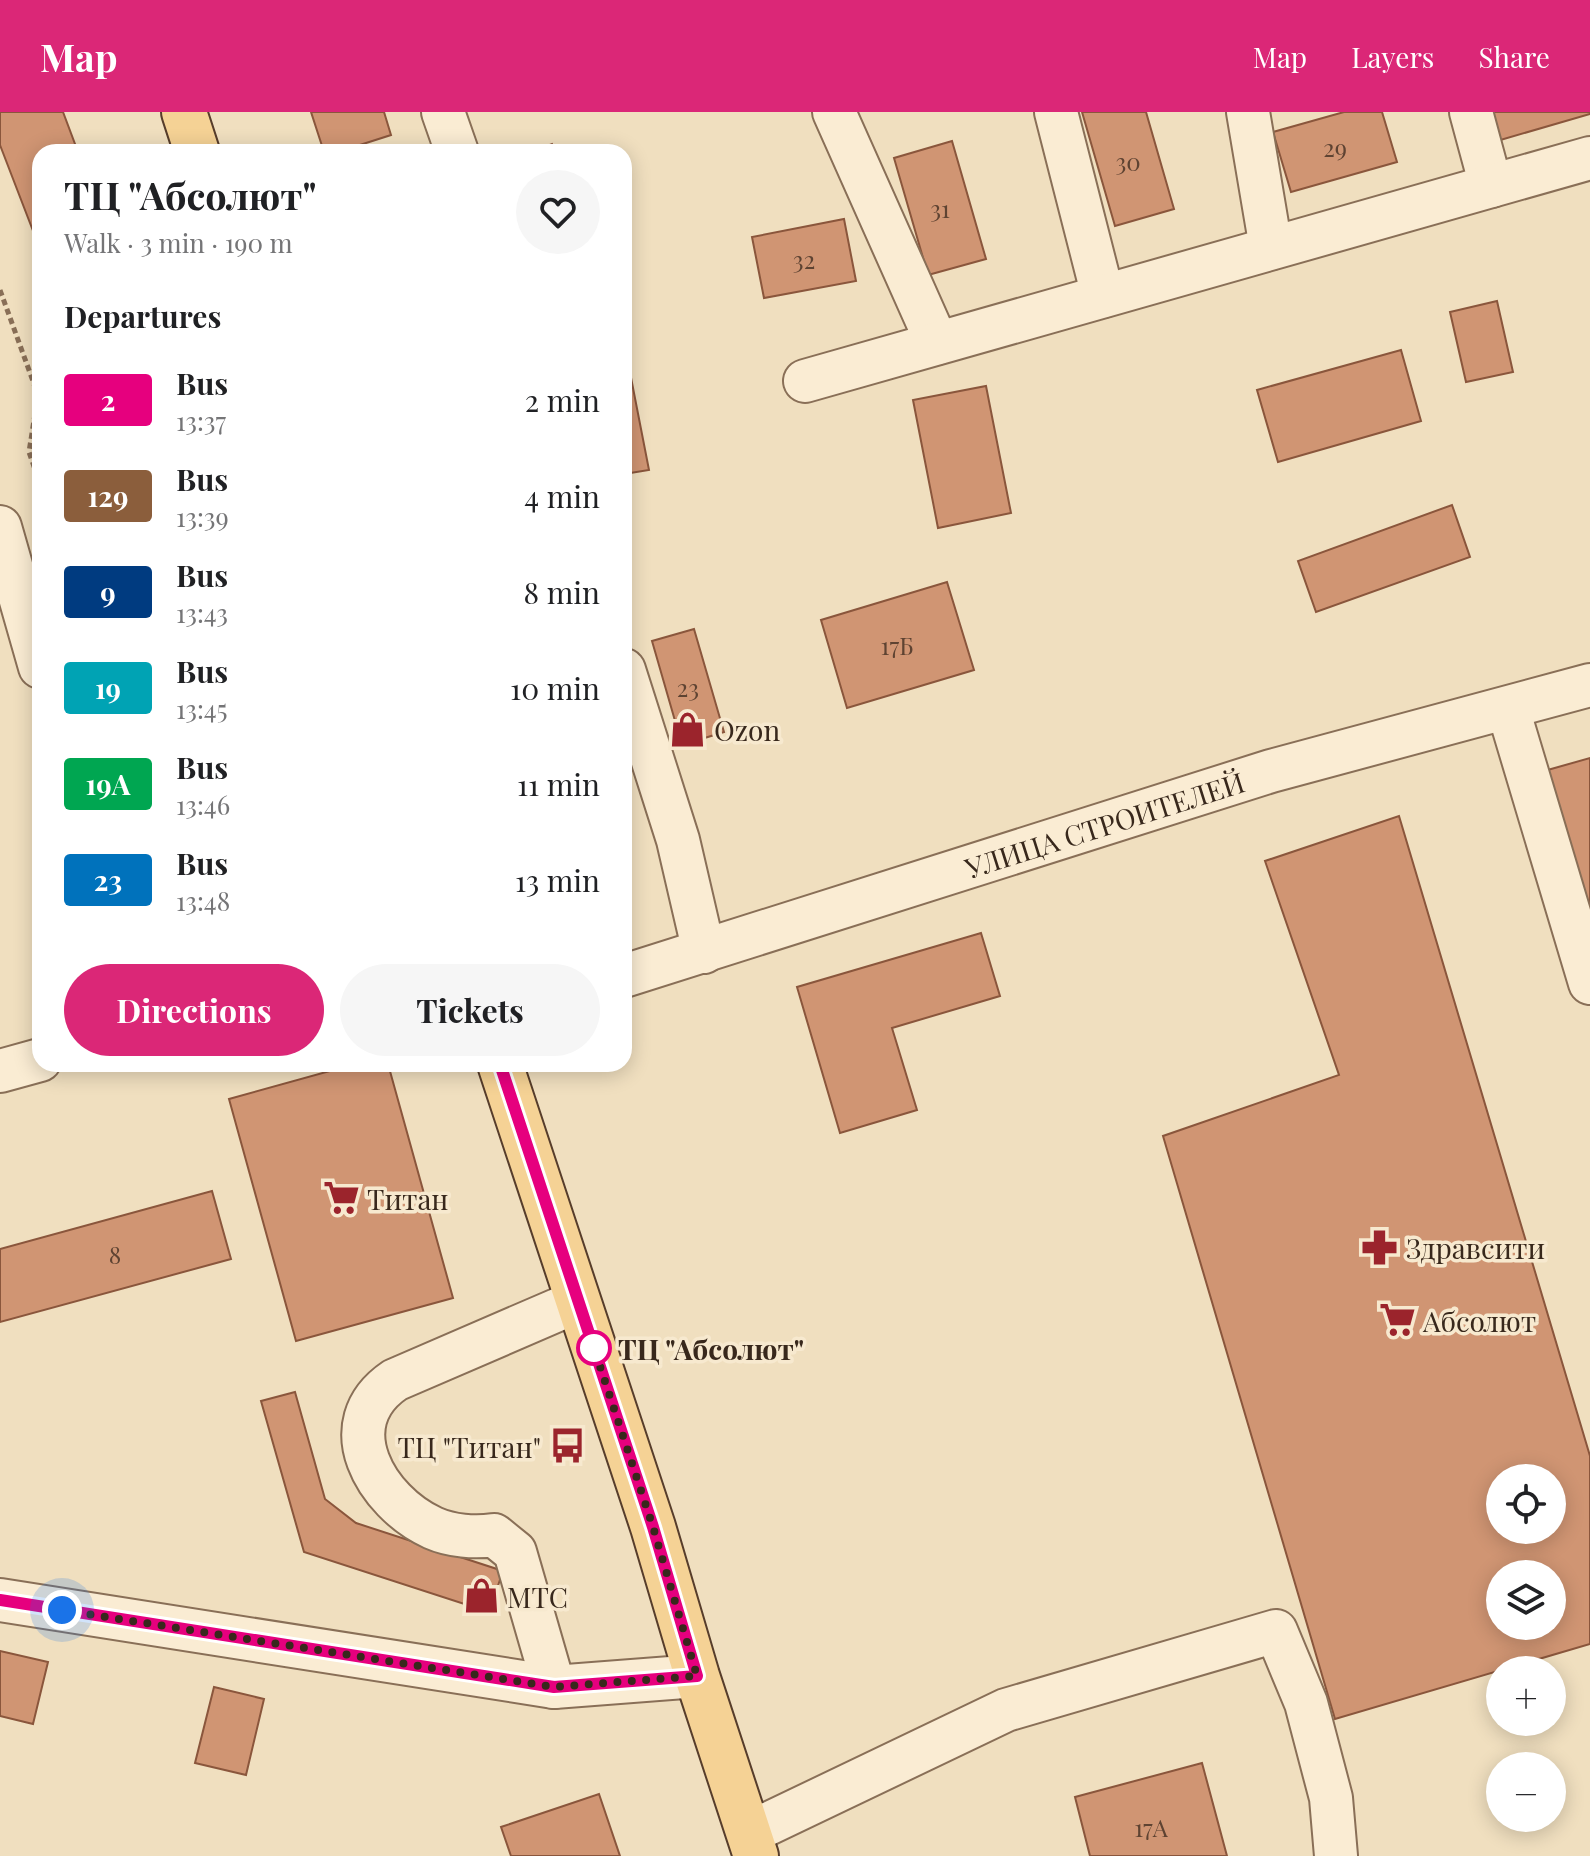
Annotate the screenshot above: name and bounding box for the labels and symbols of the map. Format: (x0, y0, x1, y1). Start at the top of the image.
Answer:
house number: 29 (1323, 131, 1347, 163)
house number: 30 (1115, 145, 1141, 177)
house number: 31 (930, 192, 950, 224)
house number: 32 (793, 243, 815, 275)
house number: 17Б (881, 629, 913, 661)
house number: 23 (677, 671, 699, 703)
shop icon: Ozon (669, 710, 707, 748)
place label: Ozon (714, 711, 780, 748)
street label: УЛИЦА СТРОИТЕЛЕЙ (959, 762, 1249, 886)
supermarket icon: Титан (322, 1179, 360, 1217)
place label: Титан (367, 1180, 448, 1217)
pharmacy icon: Здравсити (1361, 1228, 1399, 1266)
place label: Здравсити (1406, 1229, 1545, 1266)
house number: 8 (109, 1238, 121, 1270)
supermarket icon: Абсолют (1378, 1301, 1416, 1339)
place label: Абсолют (1422, 1302, 1536, 1339)
place label: ТЦ "Абсолют" (618, 1330, 804, 1367)
marker: ТЦ "Абсолют" (577, 1331, 611, 1365)
bus stop icon: ТЦ "Титан" (548, 1427, 586, 1465)
place label: ТЦ "Титан" (397, 1428, 541, 1465)
shop icon: МТС (462, 1577, 500, 1615)
place label: МТС (507, 1578, 568, 1615)
your location (42, 1590, 82, 1630)
house number: 17А (1134, 1811, 1169, 1843)

